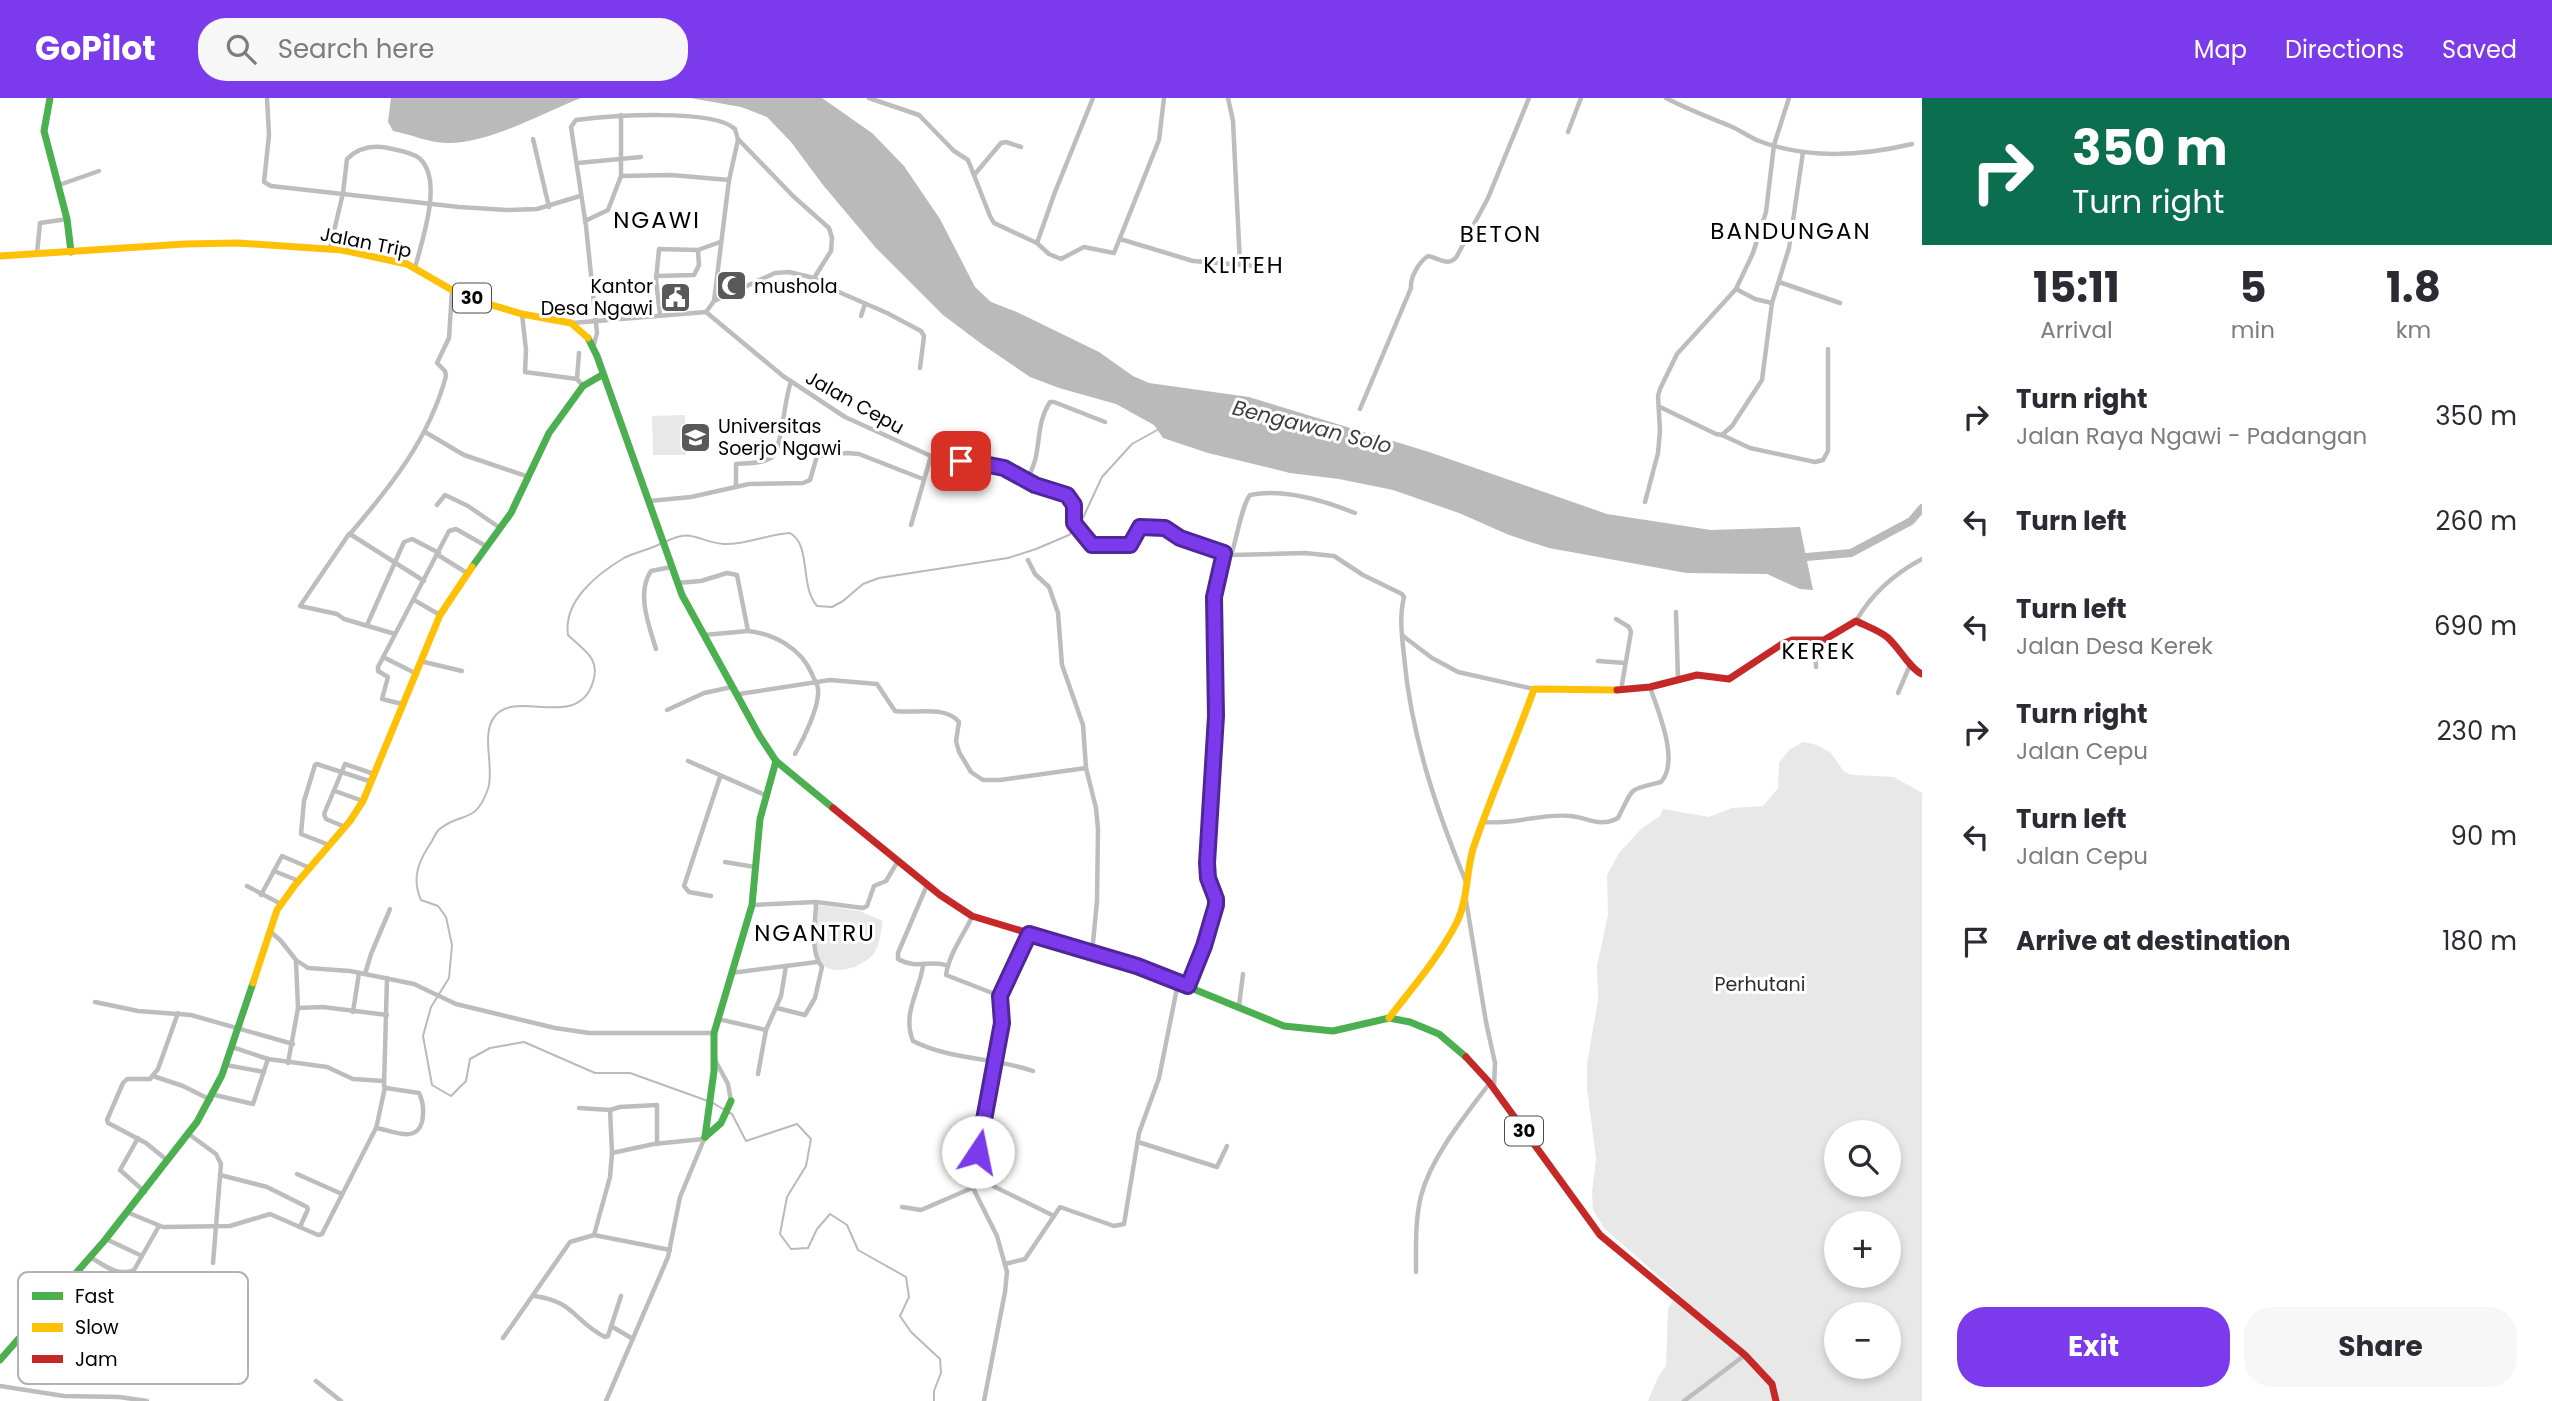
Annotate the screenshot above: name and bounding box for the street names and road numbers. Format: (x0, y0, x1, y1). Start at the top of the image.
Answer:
street label: Jalan Trip (318, 220, 414, 265)
road number: 30 (453, 284, 491, 313)
street label: Jalan Cepu (800, 364, 909, 441)
road number: 30 (1505, 1116, 1543, 1146)

